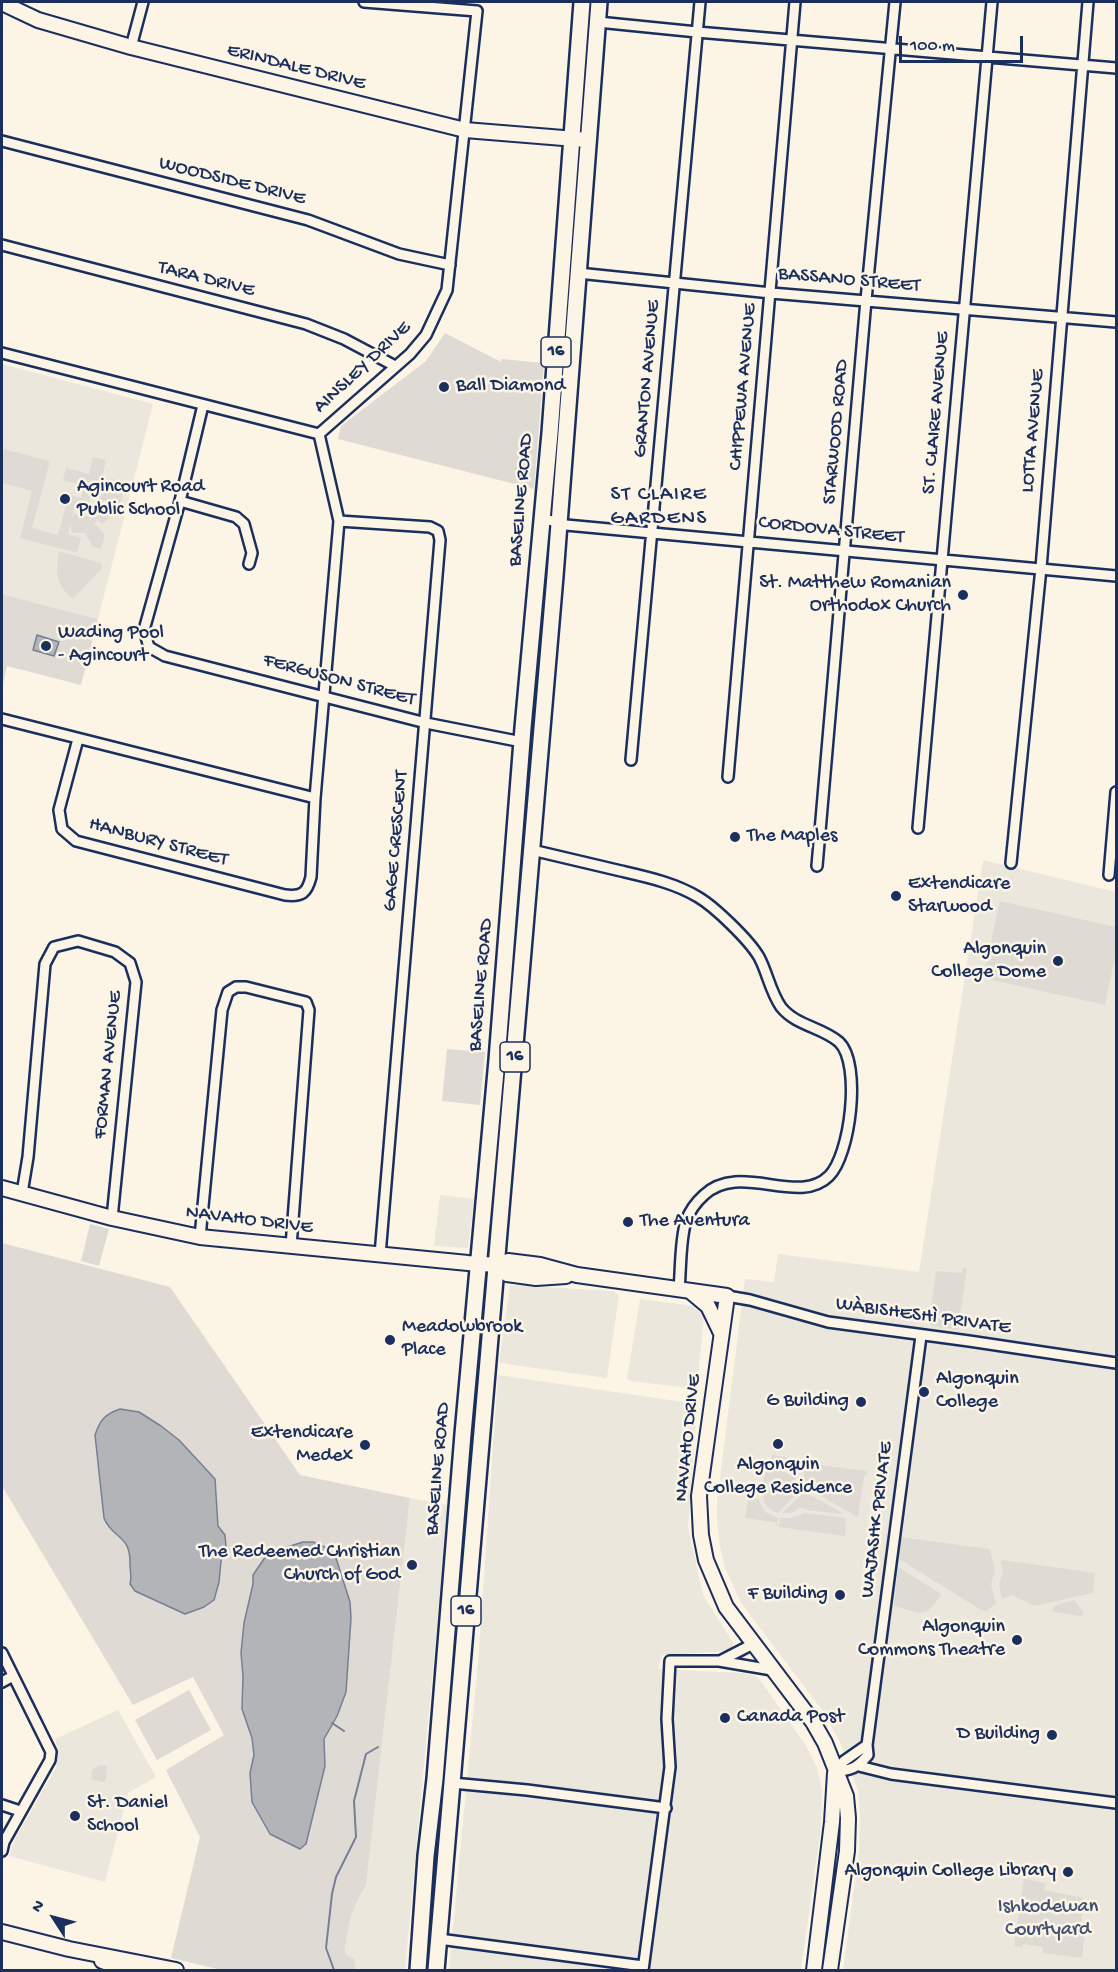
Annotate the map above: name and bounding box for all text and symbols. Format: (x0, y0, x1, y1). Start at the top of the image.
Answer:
scale bar (902, 24, 1026, 62)
text: 100 m (910, 36, 955, 57)
street label: ERINDALE DRIVE (224, 39, 368, 97)
street label: WOODSIDE DRIVE (156, 152, 308, 212)
street label: TARA DRIVE (155, 256, 257, 304)
street label: BASSANO STREET (777, 263, 921, 299)
street label: GRANTON AVENUE (629, 299, 667, 459)
street label: CHIPPEWA AVENUE (725, 302, 763, 472)
street label: AINSLEY DRIVE (309, 317, 417, 419)
street label: ST. CLAIRE AVENUE (918, 331, 956, 495)
road number: 16 (541, 337, 571, 367)
street label: STARWOOD ROAD (819, 359, 855, 505)
street label: LOTTA AVENUE (1017, 368, 1051, 494)
place label: Ball Diamond (456, 375, 565, 399)
marker: Ball Diamond (437, 380, 451, 394)
street label: BASELINE ROAD (504, 432, 540, 568)
place label: Agincourt Road Public School (77, 476, 204, 523)
district label: ST CLAIRE GARDENS (610, 483, 708, 533)
marker: Agincourt Road Public School (58, 492, 72, 506)
street label: CORDOVA STREET (757, 511, 905, 551)
place label: St. Matthew Romanian Orthodox Church (759, 572, 951, 619)
marker: St. Matthew Romanian Orthodox Church (956, 588, 970, 602)
place label: Wading Pool - Agincourt (58, 622, 164, 669)
marker: Wading Pool - Agincourt (39, 639, 53, 653)
street label: FERGUSON STREET (260, 649, 418, 713)
street label: GAGE CRESCENT (379, 770, 415, 912)
street label: HANBURY STREET (86, 813, 230, 873)
place label: The Maples (747, 825, 837, 849)
marker: The Maples (728, 830, 742, 844)
place label: Extendicare Starwood (908, 873, 1010, 920)
marker: Extendicare Starwood (889, 889, 903, 903)
street label: BASELINE ROAD (464, 917, 500, 1053)
place label: Algonquin College Dome (931, 938, 1046, 985)
marker: Algonquin College Dome (1051, 954, 1065, 968)
street label: FORMAN AVENUE (89, 990, 129, 1140)
road number: 16 (500, 1042, 530, 1072)
street label: NAVAHO DRIVE (184, 1201, 314, 1241)
place label: The Aventura (640, 1210, 750, 1234)
marker: The Aventura (621, 1215, 635, 1229)
street label: WÀBISHESHÌ PRIVATE (834, 1293, 1012, 1341)
place label: Meadowbrook Place (402, 1316, 522, 1363)
marker: Meadowbrook Place (383, 1333, 397, 1347)
place label: Algonquin College (936, 1368, 1019, 1415)
street label: NAVAHO DRIVE (670, 1373, 708, 1503)
marker: Algonquin College (917, 1385, 931, 1399)
place label: G Building (766, 1390, 849, 1414)
marker: G Building (854, 1395, 868, 1409)
street label: BASELINE ROAD (421, 1401, 457, 1537)
place label: Extendicare Medex (251, 1422, 353, 1469)
marker: Algonquin College Residence (771, 1437, 785, 1451)
marker: Extendicare Medex (358, 1438, 372, 1452)
street label: WAJASHK PRIVATE (857, 1441, 899, 1599)
place label: Algonquin College Residence (704, 1454, 852, 1501)
place label: The Redeemed Christian Church of God (199, 1541, 400, 1588)
marker: The Redeemed Christian Church of God (405, 1558, 419, 1572)
place label: F Building (748, 1583, 828, 1607)
marker: F Building (833, 1588, 847, 1602)
road number: 16 (451, 1596, 481, 1626)
place label: Algonquin Commons Theatre (858, 1616, 1005, 1663)
marker: Algonquin Commons Theatre (1010, 1633, 1024, 1647)
place label: Canada Post (737, 1706, 844, 1730)
marker: Canada Post (718, 1711, 732, 1725)
place label: D Building (957, 1723, 1040, 1747)
marker: D Building (1045, 1728, 1059, 1742)
place label: St. Daniel School (87, 1792, 168, 1839)
marker: St. Daniel School (68, 1809, 82, 1823)
place label: Algonquin College Library (845, 1860, 1056, 1884)
marker: Algonquin College Library (1061, 1865, 1075, 1879)
north arrow (24, 1888, 84, 1948)
park label: Ishkodewan Courtyard (998, 1896, 1098, 1943)
text: N (28, 1897, 50, 1917)

